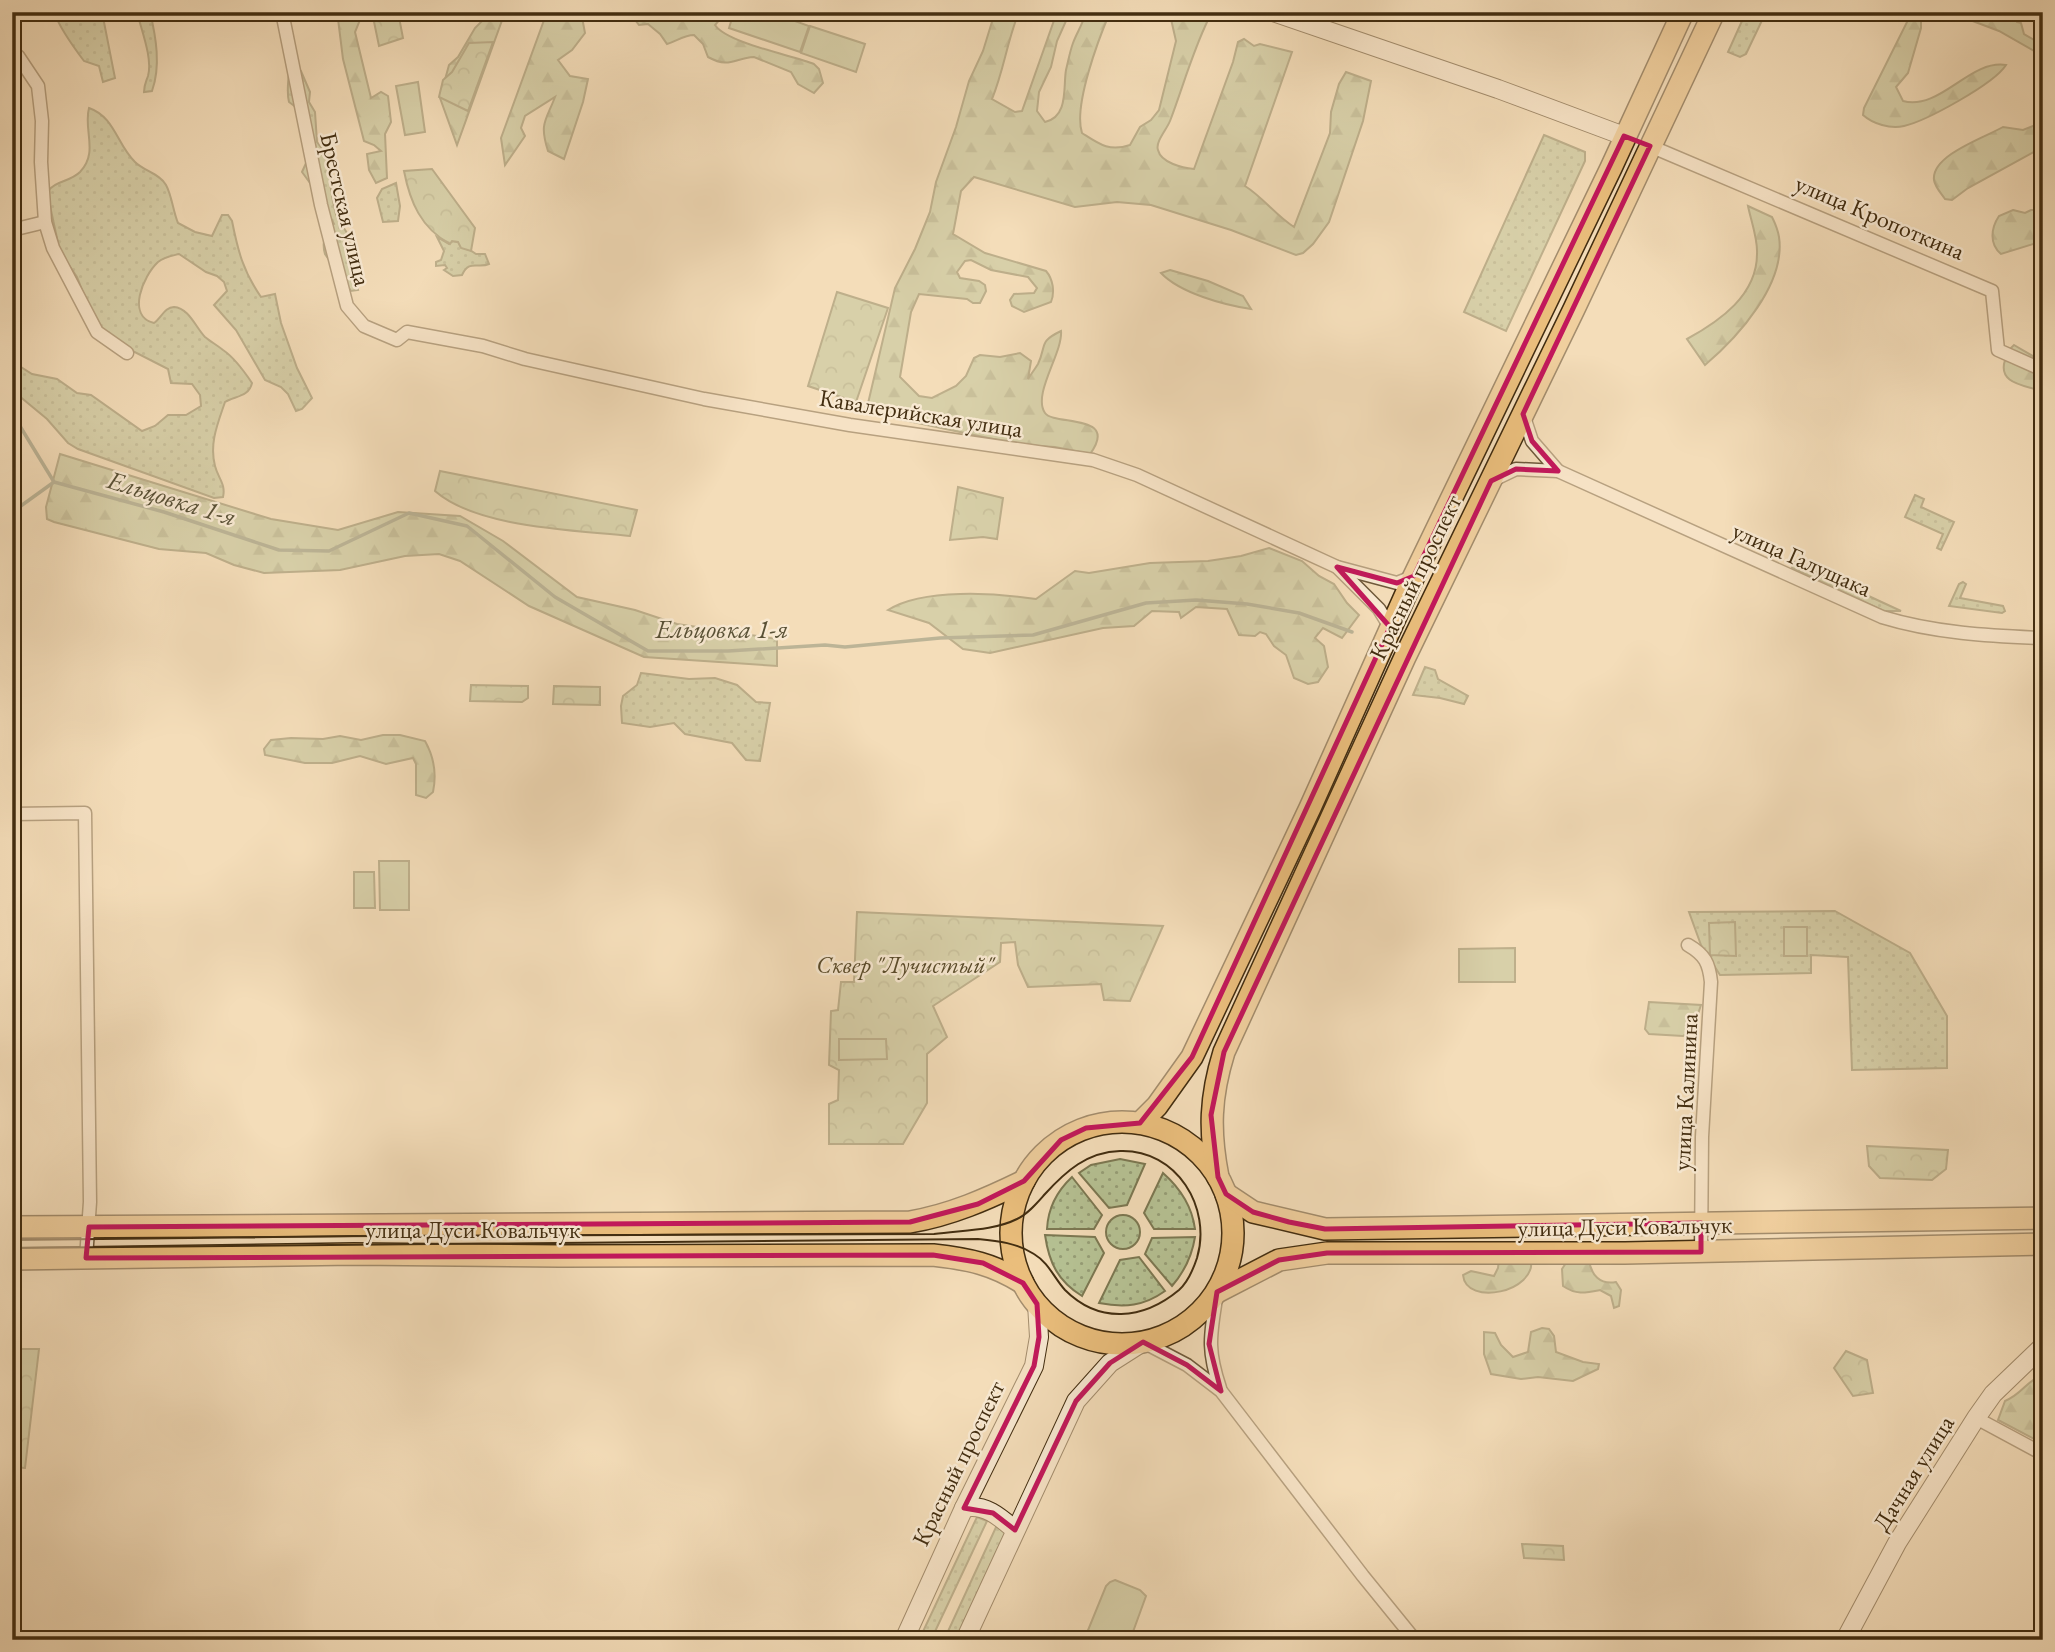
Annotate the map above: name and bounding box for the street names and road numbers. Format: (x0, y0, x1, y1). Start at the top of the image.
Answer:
street label: Брестская улица (313, 129, 379, 289)
street label: улица Кропоткина (1791, 167, 1970, 267)
street label: Кавалерийская улица (817, 382, 1025, 444)
street label: Красный проспект (1362, 489, 1468, 665)
street label: улица Галущака (1728, 515, 1877, 604)
street label: улица Калинина (1665, 1012, 1705, 1172)
street label: улица Дуси Ковальчук (1517, 1209, 1733, 1243)
street label: улица Дуси Ковальчук (366, 1214, 581, 1245)
street label: Красный проспект (905, 1375, 1011, 1551)
street label: Дачная улица (1865, 1409, 1961, 1537)

